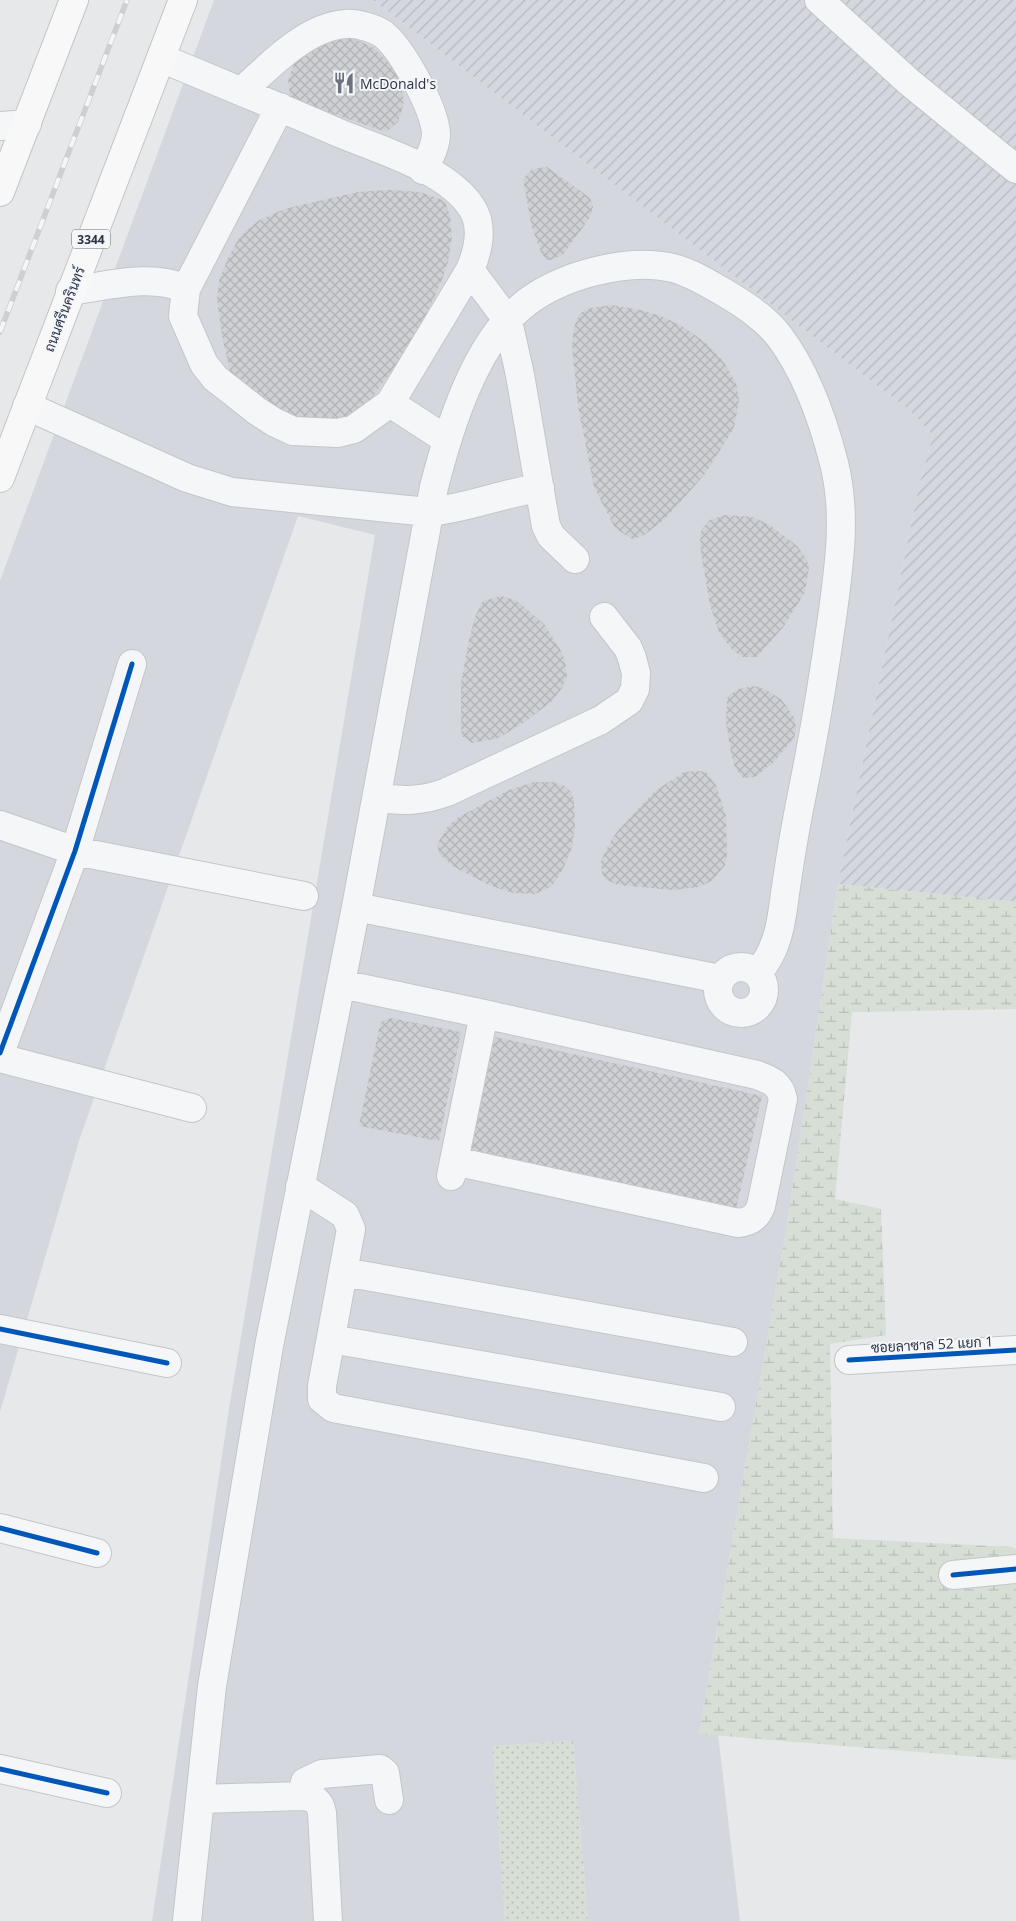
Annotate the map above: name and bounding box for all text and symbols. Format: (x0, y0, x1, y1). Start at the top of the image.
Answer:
restaurant icon: McDonald's (331, 70, 357, 96)
place label: McDonald's (360, 74, 436, 93)
road number: 3344 (72, 230, 110, 248)
street label: ถนนศรีนครินทร์ (39, 263, 89, 355)
street label: ซอยลาซาล 52 แยก 1 (870, 1331, 994, 1357)

